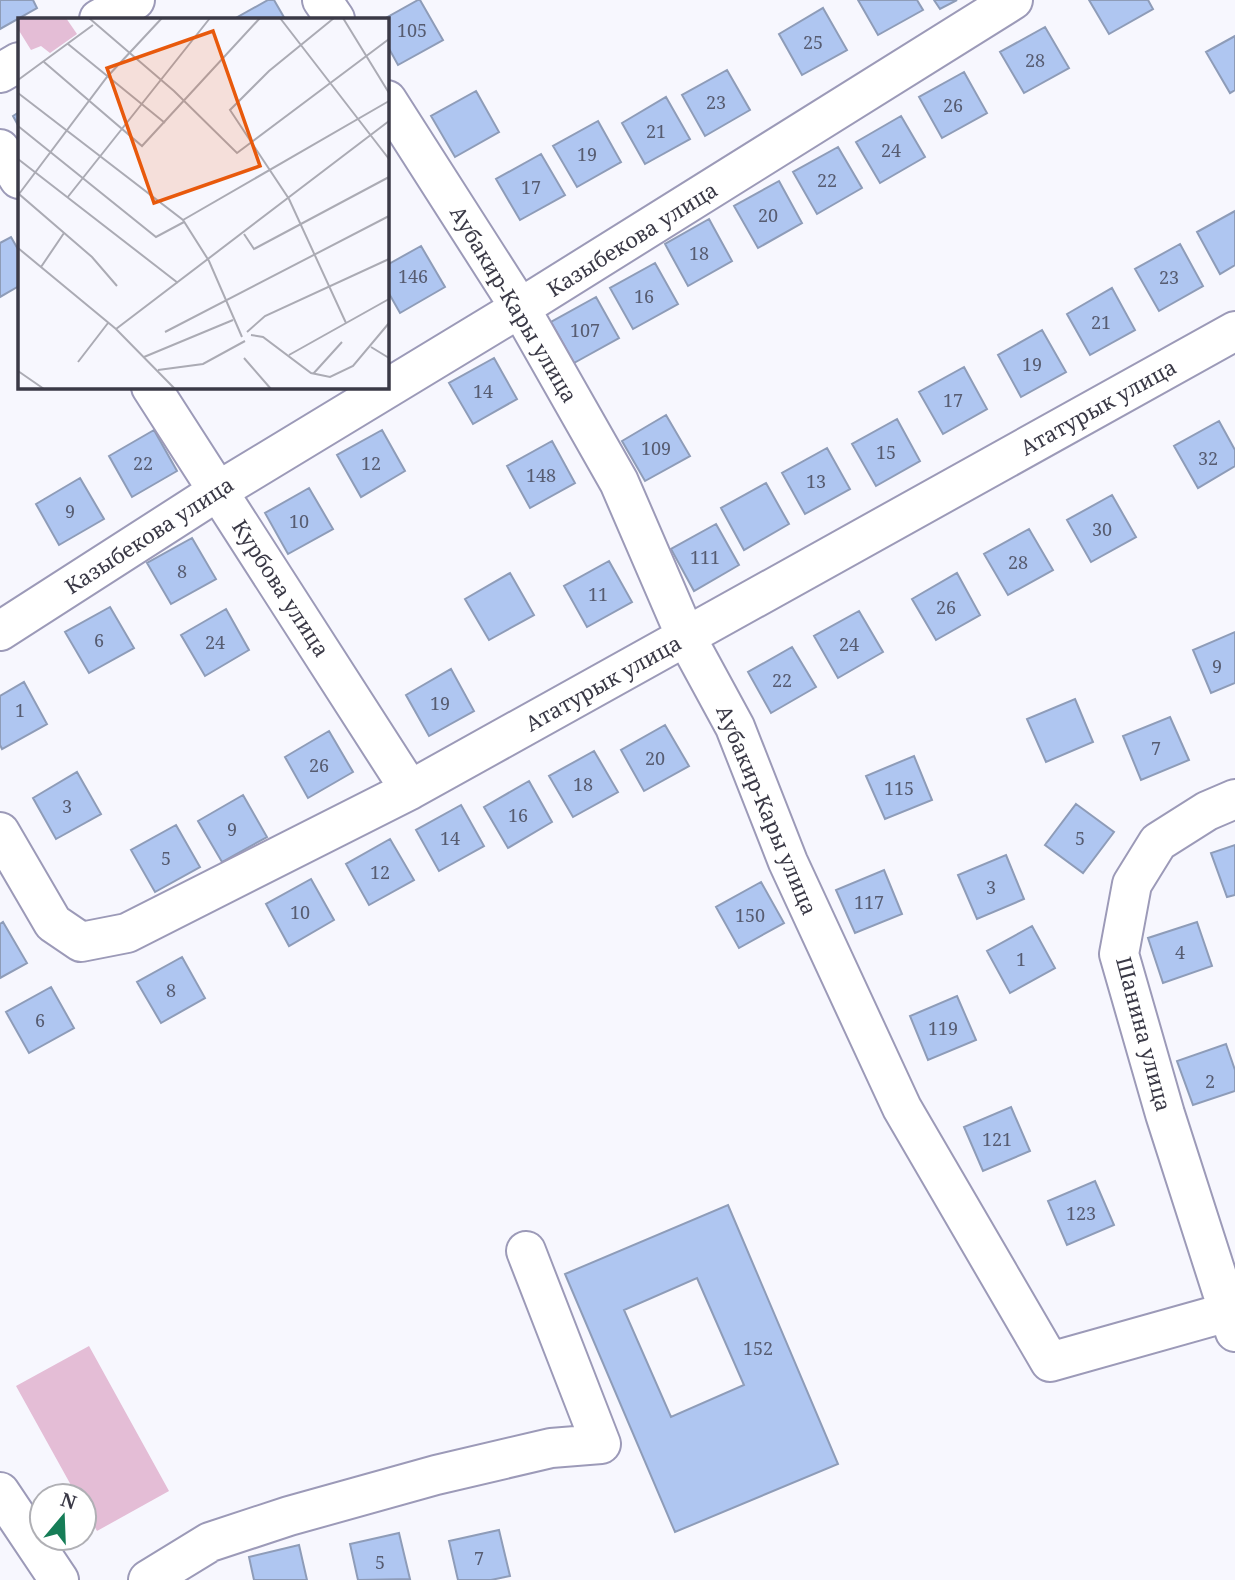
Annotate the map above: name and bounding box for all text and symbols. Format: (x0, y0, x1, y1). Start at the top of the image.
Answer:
inset map (18, 18, 388, 388)
house number: 105 (397, 18, 427, 42)
house number: 25 (803, 30, 823, 54)
house number: 28 (1025, 48, 1045, 72)
house number: 23 (706, 90, 726, 114)
house number: 26 (943, 93, 963, 117)
house number: 21 (646, 119, 666, 143)
house number: 24 (881, 138, 901, 162)
house number: 19 (577, 142, 597, 166)
house number: 22 (817, 168, 837, 192)
house number: 17 (521, 175, 541, 199)
street label: Казыбекова улица (542, 175, 722, 303)
street label: Аубакир-Кары улица (444, 200, 584, 408)
house number: 20 (758, 203, 778, 227)
house number: 18 (689, 241, 709, 265)
house number: 146 (398, 264, 428, 288)
house number: 23 (1159, 265, 1179, 289)
house number: 16 (634, 284, 654, 308)
house number: 21 (1091, 310, 1111, 334)
house number: 107 (570, 318, 600, 342)
street label: Ататурык улица (1015, 352, 1181, 462)
house number: 19 (1022, 352, 1042, 376)
house number: 14 (473, 379, 493, 403)
house number: 17 (943, 388, 963, 412)
house number: 109 (641, 436, 671, 460)
house number: 15 (876, 440, 896, 464)
house number: 32 (1198, 446, 1218, 470)
house number: 22 (133, 451, 153, 475)
house number: 12 (361, 451, 381, 475)
house number: 148 (526, 463, 556, 487)
house number: 13 (806, 469, 826, 493)
street label: Казыбекова улица (59, 470, 239, 600)
house number: 9 (65, 499, 75, 523)
house number: 10 (289, 509, 309, 533)
street label: Курбова улица (226, 514, 336, 662)
house number: 30 (1092, 517, 1112, 541)
house number: 111 (690, 545, 720, 569)
house number: 28 (1008, 550, 1028, 574)
house number: 8 (177, 559, 187, 583)
house number: 11 (588, 582, 608, 606)
house number: 26 (936, 595, 956, 619)
house number: 6 (94, 628, 104, 652)
street label: Ататурык улица (520, 628, 686, 738)
house number: 24 (205, 630, 225, 654)
house number: 24 (839, 632, 859, 656)
house number: 9 (1212, 654, 1222, 678)
house number: 22 (772, 668, 792, 692)
house number: 19 (430, 691, 450, 715)
house number: 1 (15, 698, 25, 722)
street label: Аубакир-Кары улица (710, 701, 824, 919)
house number: 7 (1151, 736, 1161, 760)
house number: 20 (645, 746, 665, 770)
house number: 26 (309, 753, 329, 777)
house number: 18 (573, 772, 593, 796)
house number: 115 (884, 776, 914, 800)
house number: 3 (62, 794, 72, 818)
house number: 16 (508, 803, 528, 827)
house number: 9 (227, 817, 237, 841)
house number: 14 (440, 826, 460, 850)
house number: 5 (1075, 826, 1085, 850)
house number: 5 (161, 846, 171, 870)
house number: 12 (370, 860, 390, 884)
house number: 3 (986, 875, 996, 899)
house number: 117 (854, 890, 884, 914)
house number: 10 (290, 900, 310, 924)
house number: 150 (735, 903, 765, 927)
house number: 4 (1175, 940, 1185, 964)
house number: 1 (1016, 947, 1026, 971)
street label: Шанина улица (1110, 954, 1178, 1114)
house number: 8 (166, 978, 176, 1002)
house number: 6 (35, 1008, 45, 1032)
house number: 119 (928, 1016, 958, 1040)
house number: 2 (1205, 1069, 1215, 1093)
house number: 121 (982, 1127, 1012, 1151)
house number: 123 (1066, 1201, 1096, 1225)
house number: 152 (743, 1336, 773, 1360)
north arrow (28, 1482, 98, 1552)
text: N (57, 1486, 80, 1516)
house number: 7 (474, 1546, 484, 1570)
house number: 5 (375, 1550, 385, 1574)

